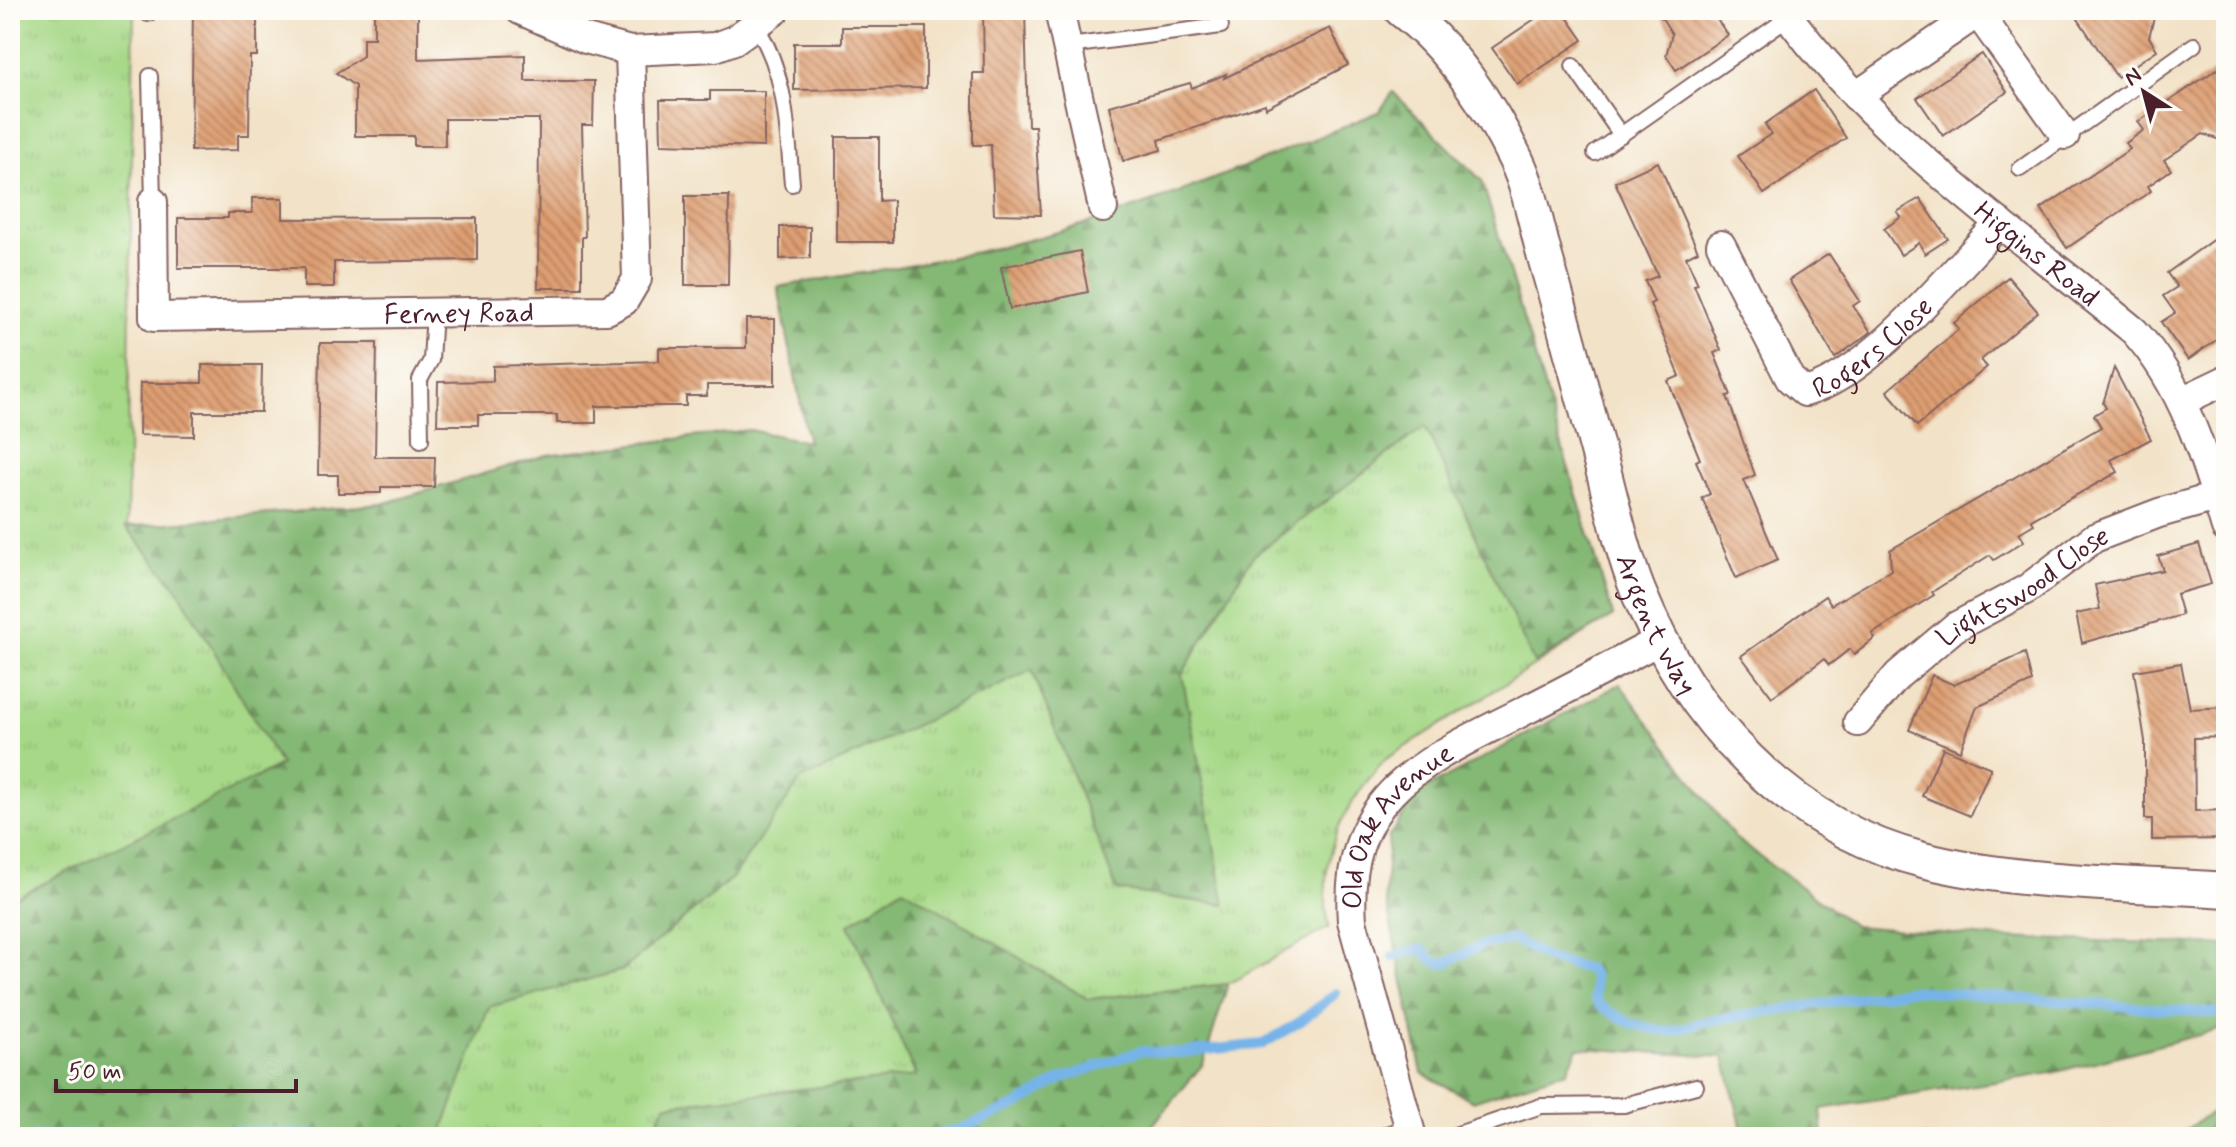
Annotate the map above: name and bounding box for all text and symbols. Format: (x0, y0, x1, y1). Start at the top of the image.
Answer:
north arrow (2104, 52, 2184, 132)
text: N (2119, 62, 2148, 93)
street label: Higgins Road (1965, 194, 2106, 316)
street label: Rogers Close (1807, 290, 1942, 409)
street label: Ferney Road (384, 295, 534, 334)
street label: Lightswood Close (1929, 518, 2115, 656)
street label: Argent Way (1606, 550, 1705, 703)
street label: Old Oak Avenue (1335, 735, 1461, 909)
scale bar (56, 1043, 296, 1093)
text: 50 m (68, 1057, 122, 1088)

